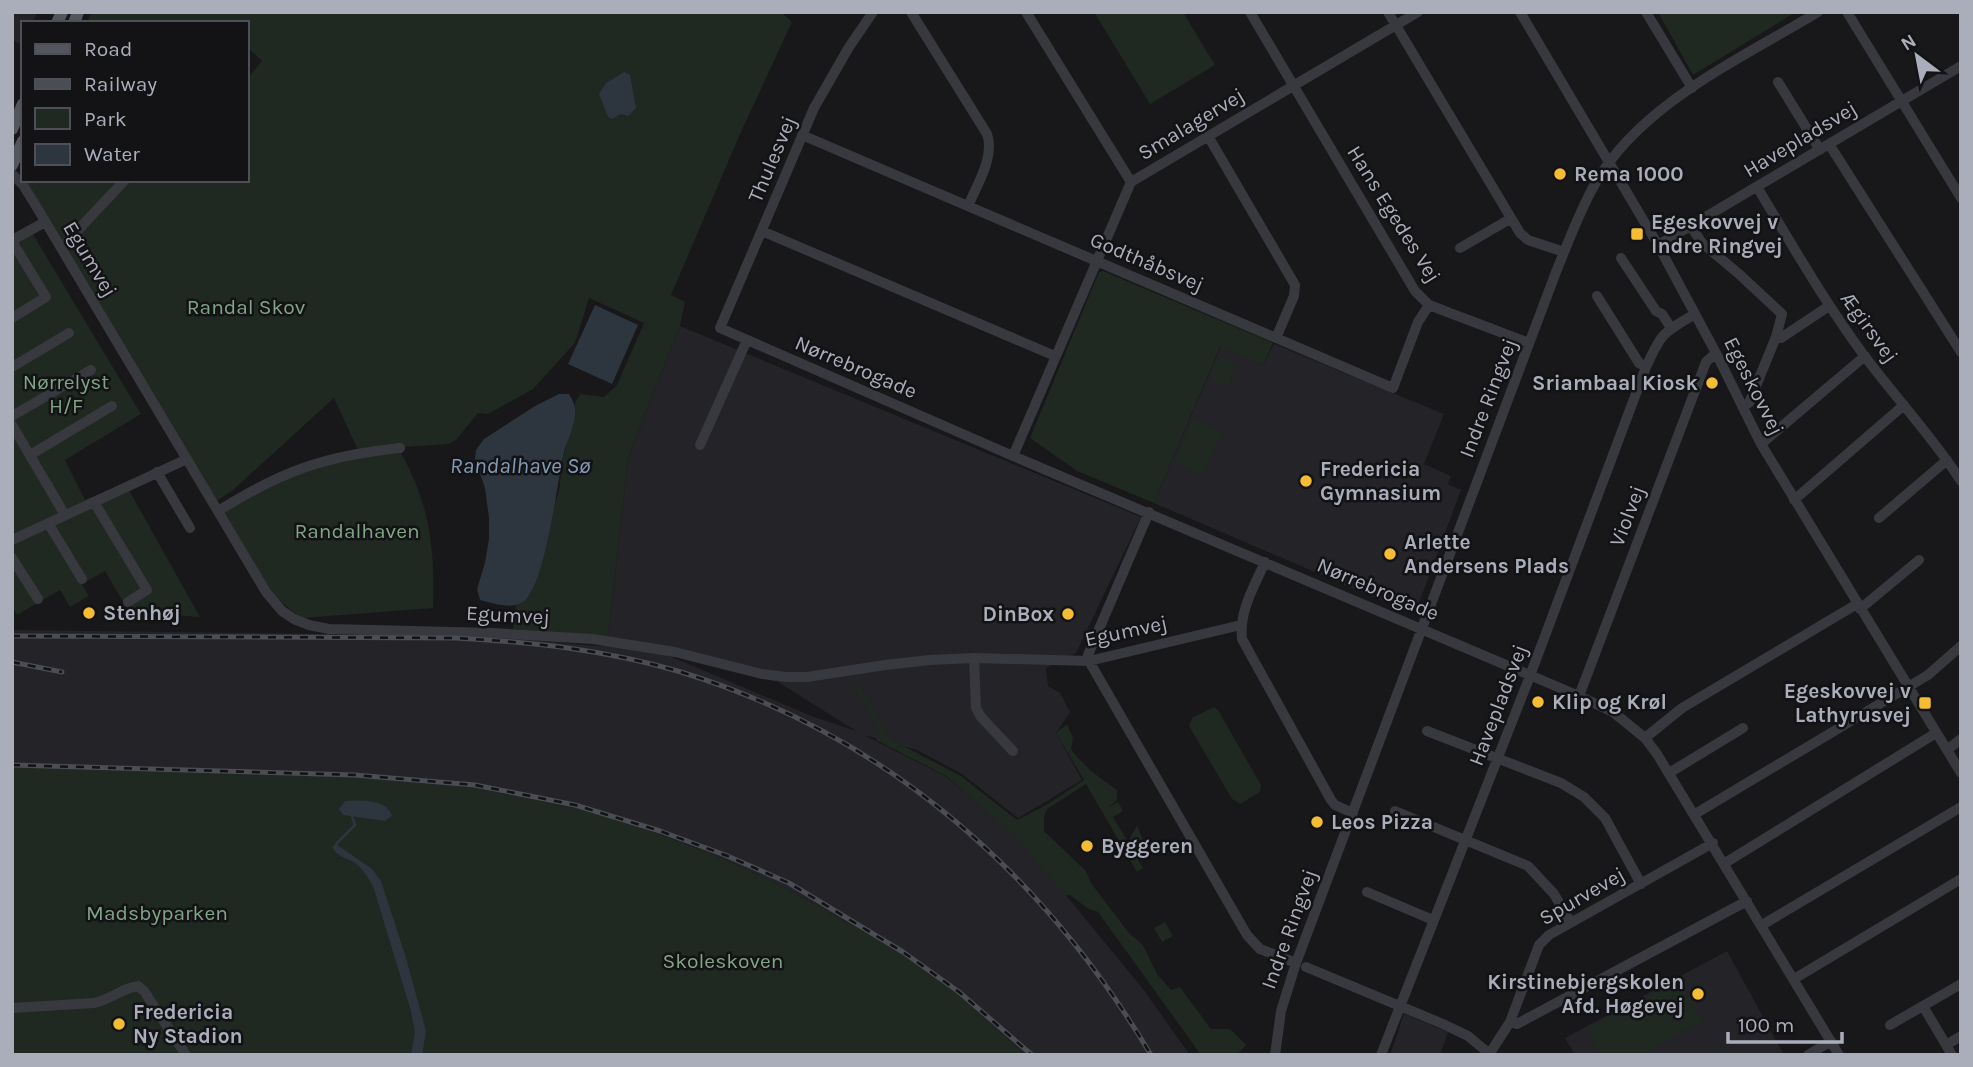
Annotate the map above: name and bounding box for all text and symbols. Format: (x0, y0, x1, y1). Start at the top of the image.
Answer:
legend (21, 21, 248, 182)
north arrow (1882, 21, 1952, 91)
text: N (1897, 29, 1920, 55)
text: Road (84, 37, 132, 61)
text: Railway (84, 72, 157, 96)
street label: Smalagervej (1134, 83, 1248, 165)
street label: Havepladsvej (1739, 96, 1861, 182)
text: Park (84, 107, 127, 131)
street label: Thulesvej (743, 112, 801, 206)
street label: Hans Egedes Vej (1342, 141, 1446, 287)
text: Water (84, 142, 140, 166)
place label: Rema 1000 (1574, 162, 1684, 186)
marker: Rema 1000 (1552, 166, 1568, 182)
place label: Egeskovvej v Indre Ringvej (1651, 210, 1783, 258)
street label: Egumvej (58, 217, 122, 301)
marker: Egeskovvej v Indre Ringvej (1629, 226, 1645, 242)
street label: Godthåbsvej (1087, 227, 1207, 297)
street label: Ægirsvej (1835, 287, 1903, 367)
park label: Randal Skov (187, 295, 306, 319)
street label: Nørrebrogade (791, 331, 921, 403)
street label: Egeskovvej (1719, 333, 1789, 439)
street label: Indre Ringvej (1454, 335, 1522, 461)
park label: Nørrelyst H/F (23, 370, 109, 418)
place label: Sriambaal Kiosk (1532, 371, 1699, 395)
marker: Sriambaal Kiosk (1704, 375, 1720, 391)
water label: Randalhave Sø (450, 452, 591, 479)
place label: Fredericia Gymnasium (1320, 457, 1441, 505)
marker: Fredericia Gymnasium (1298, 473, 1314, 489)
street label: Violvej (1604, 482, 1650, 550)
park label: Randalhaven (294, 519, 420, 543)
place label: Arlette Andersens Plads (1404, 530, 1569, 578)
marker: Arlette Andersens Plads (1382, 546, 1398, 562)
street label: Nørrebrogade (1313, 553, 1443, 625)
place label: Stenhøj (103, 601, 181, 625)
street label: Egumvej (465, 601, 551, 629)
place label: DinBox (982, 602, 1054, 626)
marker: Stenhøj (81, 605, 97, 621)
marker: DinBox (1060, 606, 1076, 622)
street label: Egumvej (1082, 611, 1170, 651)
street label: Havepladsvej (1464, 641, 1532, 769)
place label: Egeskovvej v Lathyrusvej (1784, 679, 1911, 727)
place label: Klip og Krøl (1552, 690, 1667, 714)
marker: Klip og Krøl (1530, 694, 1546, 710)
marker: Egeskovvej v Lathyrusvej (1917, 695, 1933, 711)
place label: Leos Pizza (1331, 810, 1433, 834)
marker: Leos Pizza (1309, 814, 1325, 830)
place label: Byggeren (1101, 834, 1193, 858)
marker: Byggeren (1079, 838, 1095, 854)
street label: Spurvevej (1535, 862, 1629, 930)
street label: Indre Ringvej (1256, 866, 1322, 992)
park label: Madsbyparken (86, 901, 228, 925)
park label: Skoleskoven (662, 949, 784, 973)
place label: Kirstinebjergskolen Afd. Høgevej (1487, 970, 1684, 1018)
marker: Kirstinebjergskolen Afd. Høgevej (1690, 986, 1706, 1002)
place label: Fredericia Ny Stadion (133, 1000, 243, 1048)
scale bar (1728, 1000, 1842, 1044)
text: 100 m (1738, 1013, 1795, 1037)
marker: Fredericia Ny Stadion (111, 1016, 127, 1032)

